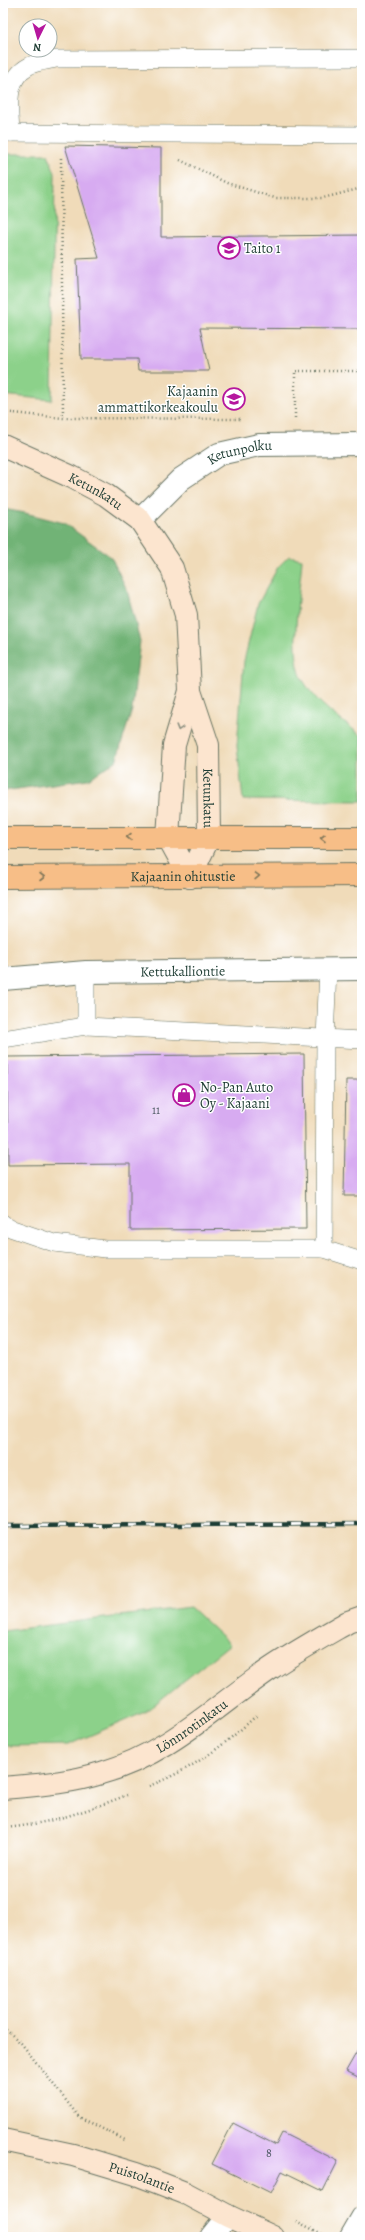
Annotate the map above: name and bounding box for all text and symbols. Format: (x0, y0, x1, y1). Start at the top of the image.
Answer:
north arrow (18, 18, 58, 58)
text: N (33, 40, 42, 55)
school or university icon: Taito 1 (216, 235, 242, 261)
place label: Taito 1 (244, 239, 281, 258)
place label: Kajaanin ammattikorkeakoulu (98, 382, 218, 417)
school or university icon: Kajaanin ammattikorkeakoulu (221, 386, 247, 412)
street label: Ketunpolku (203, 436, 273, 469)
street label: Ketunkatu (65, 468, 127, 514)
one-way arrow (175, 725, 184, 732)
street label: Ketunkatu (198, 768, 218, 828)
one-way arrow (126, 833, 132, 841)
one-way arrow (320, 834, 326, 842)
street label: Kajaanin ohitustie (130, 867, 236, 886)
one-way arrow (254, 872, 260, 880)
one-way arrow (39, 873, 45, 881)
street label: Kettukalliontie (140, 961, 225, 981)
place label: No-Pan Auto Oy - Kajaani (200, 1078, 273, 1113)
shop icon: No-Pan Auto Oy - Kajaani (171, 1082, 197, 1108)
house number: 11 (152, 1102, 160, 1118)
street label: Lönnrotinkatu (152, 1694, 232, 1758)
house number: 8 (266, 2145, 272, 2161)
street label: Puistolantie (106, 2157, 178, 2198)

